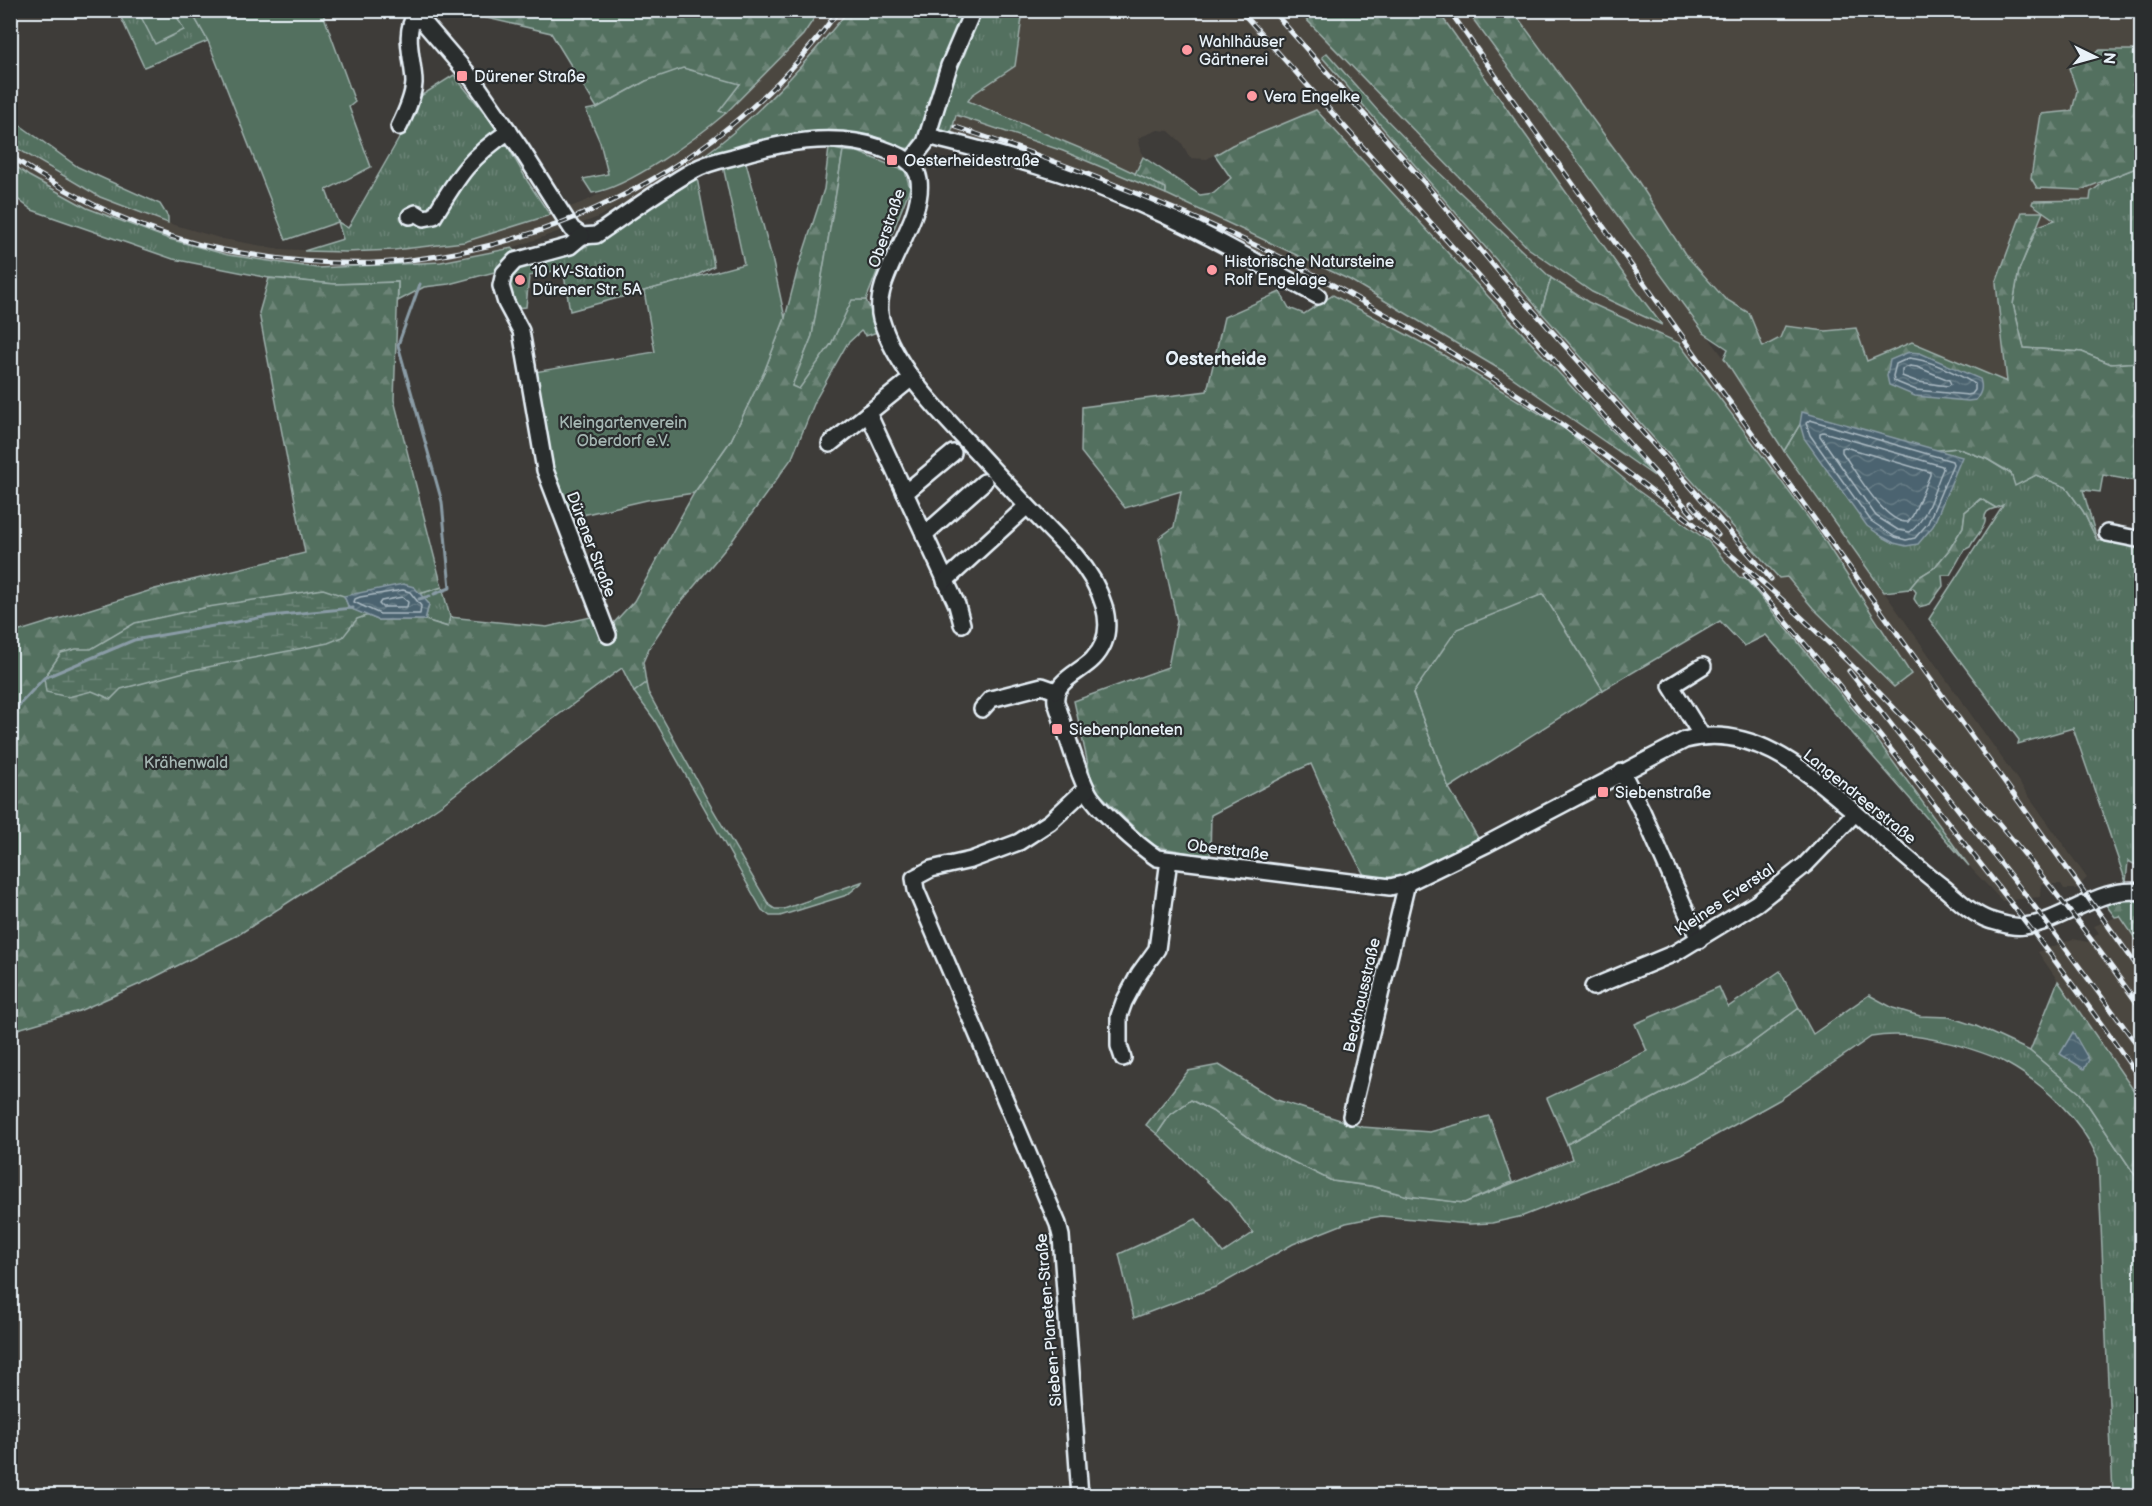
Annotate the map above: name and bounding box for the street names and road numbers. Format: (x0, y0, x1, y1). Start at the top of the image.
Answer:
street label: Oberstraße (865, 186, 910, 270)
street label: Dürener Straße (562, 489, 620, 600)
street label: Langendreerstraße (1799, 746, 1920, 849)
street label: Oberstraße (1186, 836, 1270, 865)
street label: Kleines Everstal (1671, 860, 1778, 941)
street label: Beckhausstraße (1340, 936, 1385, 1055)
street label: Sieben-Planeten-Straße (1032, 1232, 1067, 1407)

